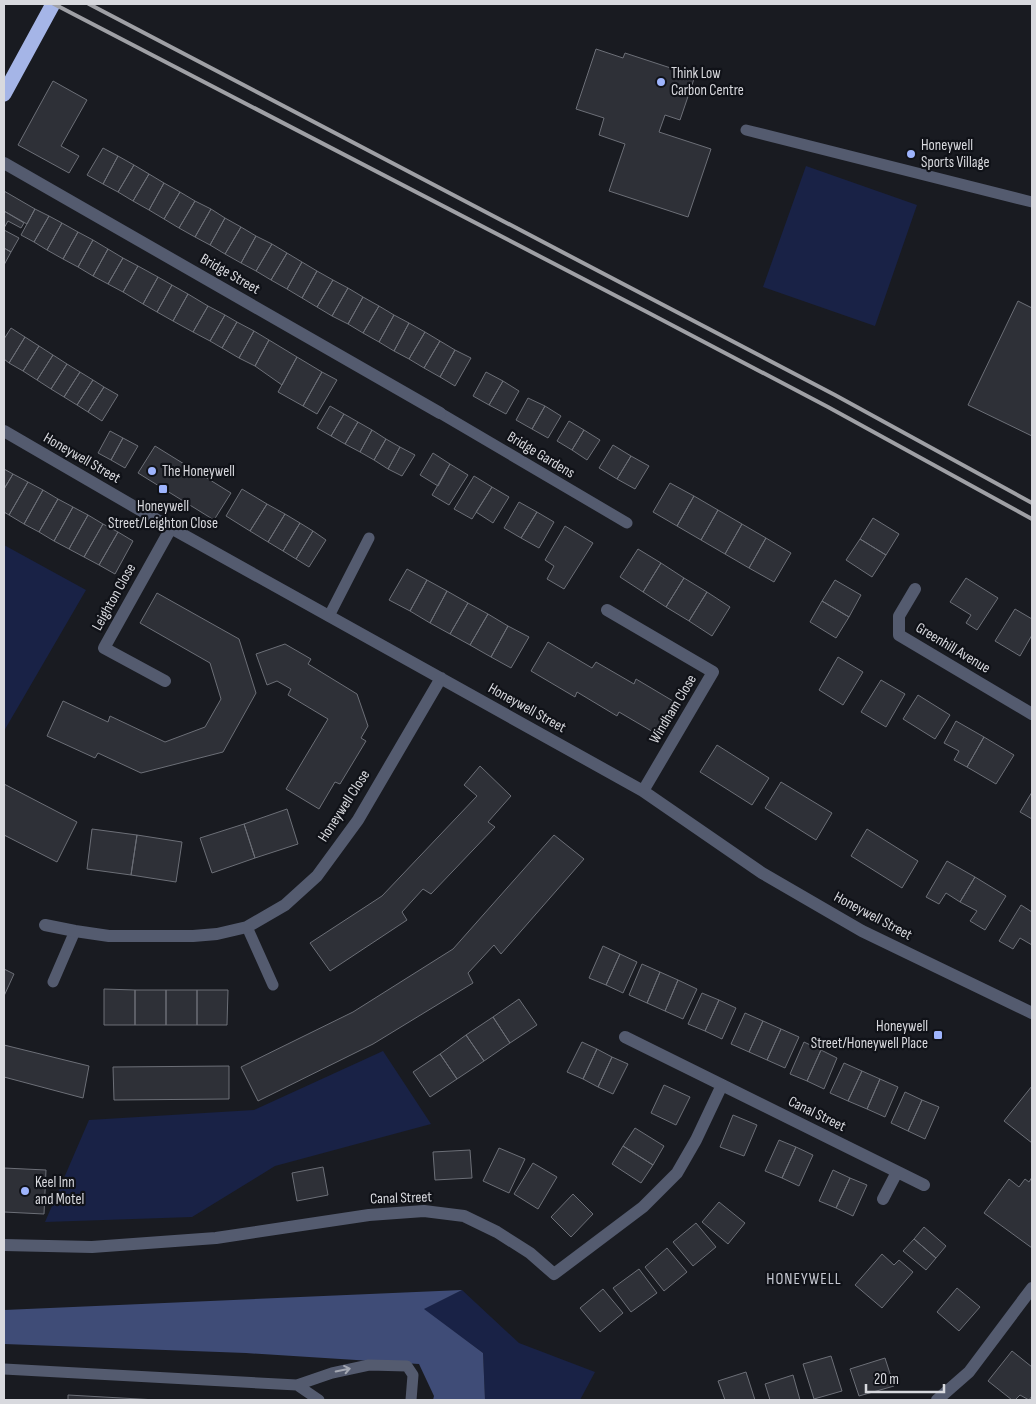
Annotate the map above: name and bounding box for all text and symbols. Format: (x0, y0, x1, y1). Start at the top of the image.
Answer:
place label: Think Low Carbon Centre (671, 64, 744, 100)
marker: Think Low Carbon Centre (655, 76, 667, 88)
place label: Honeywell Sports Village (921, 136, 989, 172)
marker: Honeywell Sports Village (905, 148, 917, 160)
street label: Bridge Street (197, 249, 264, 299)
street label: Bridge Gardens (504, 427, 578, 483)
street label: Honeywell Street (40, 428, 124, 488)
place label: The Honeywell (162, 462, 235, 481)
marker: The Honeywell (146, 465, 158, 477)
marker: Honeywell Street/Leighton Close (157, 483, 169, 495)
place label: Honeywell Street/Leighton Close (108, 497, 218, 533)
street label: Leighton Close (88, 560, 140, 634)
street label: Greenhill Avenue (912, 618, 994, 678)
street label: Windham Close (645, 671, 701, 747)
street label: Honeywell Street (485, 679, 570, 737)
street label: Honeywell Close (314, 766, 374, 846)
street label: Honeywell Street (831, 887, 916, 945)
place label: Honeywell Street/Honeywell Place (811, 1017, 928, 1053)
marker: Honeywell Street/Honeywell Place (932, 1029, 944, 1041)
street label: Canal Street (785, 1092, 849, 1136)
place label: Keel Inn and Motel (35, 1173, 84, 1209)
marker: Keel Inn and Motel (19, 1185, 31, 1197)
street label: Canal Street (370, 1187, 433, 1209)
district label: HONEYWELL (766, 1270, 842, 1289)
scale bar (866, 1362, 944, 1394)
one-way arrow (335, 1365, 351, 1375)
text: 20 m (874, 1370, 899, 1389)

